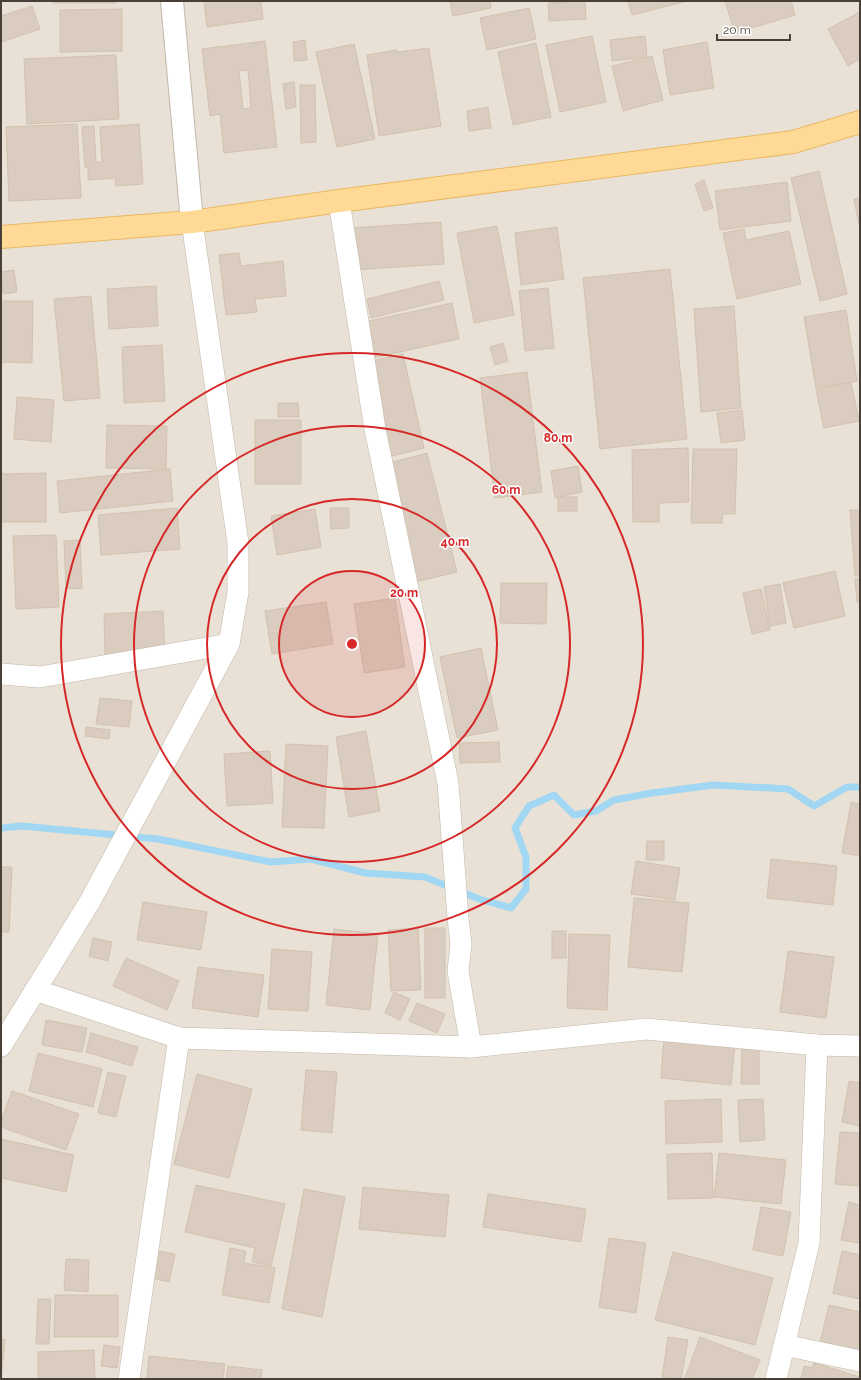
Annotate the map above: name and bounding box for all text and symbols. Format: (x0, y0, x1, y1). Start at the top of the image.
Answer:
scale bar (717, 16, 790, 42)
text: 20 m (723, 23, 751, 37)
text: 80 m (544, 431, 572, 445)
text: 60 m (492, 483, 520, 497)
text: 40 m (441, 535, 469, 549)
text: 20 m (390, 586, 418, 600)
centre of rings (345, 637, 359, 651)

